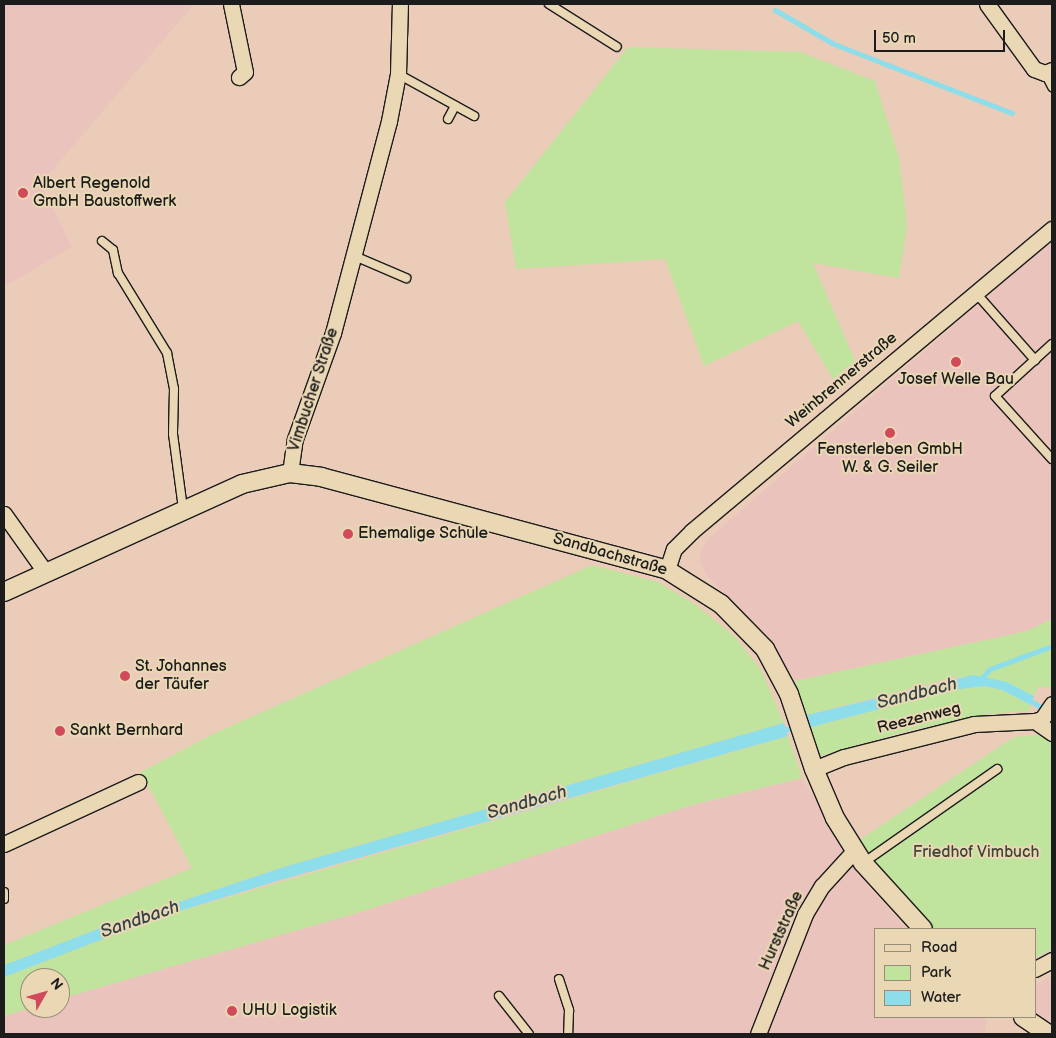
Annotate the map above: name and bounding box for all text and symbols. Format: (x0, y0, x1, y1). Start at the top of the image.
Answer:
scale bar (876, 20, 1007, 52)
text: 50 m (882, 29, 916, 48)
place label: Albert Regenold GmbH Baustoffwerk (33, 174, 176, 212)
marker: Albert Regenold GmbH Baustoffwerk (17, 187, 29, 199)
street label: Vimbucher Straße (285, 326, 343, 454)
street label: Weinbrennerstraße (783, 329, 901, 433)
marker: Josef Welle Bau (950, 356, 962, 368)
place label: Josef Welle Bau (898, 370, 1014, 390)
marker: Fensterleben GmbH W. & G. Seiler (884, 427, 896, 439)
place label: Fensterleben GmbH W. & G. Seiler (817, 440, 963, 478)
place label: Ehemalige Schule (358, 524, 488, 544)
marker: Ehemalige Schule (342, 528, 354, 540)
street label: Sandbachstraße (551, 529, 669, 581)
place label: St. Johannes der Täufer (135, 657, 228, 695)
marker: St. Johannes der Täufer (119, 670, 131, 682)
water label: Sandbach (875, 674, 959, 714)
street label: Reezenweg (875, 699, 963, 739)
place label: Sankt Bernhard (70, 721, 183, 741)
marker: Sankt Bernhard (54, 725, 66, 737)
water label: Sandbach (485, 781, 569, 825)
park label: Friedhof Vimbuch (913, 843, 1039, 863)
street label: Hurststraße (756, 888, 808, 974)
water label: Sandbach (98, 896, 182, 944)
legend (874, 928, 1036, 1018)
text: Road (921, 938, 957, 957)
text: Park (921, 963, 951, 982)
north arrow (20, 968, 70, 1018)
text: N (46, 975, 66, 993)
text: Water (921, 988, 961, 1007)
place label: UHU Logistik (242, 1001, 337, 1021)
marker: UHU Logistik (226, 1005, 238, 1017)

